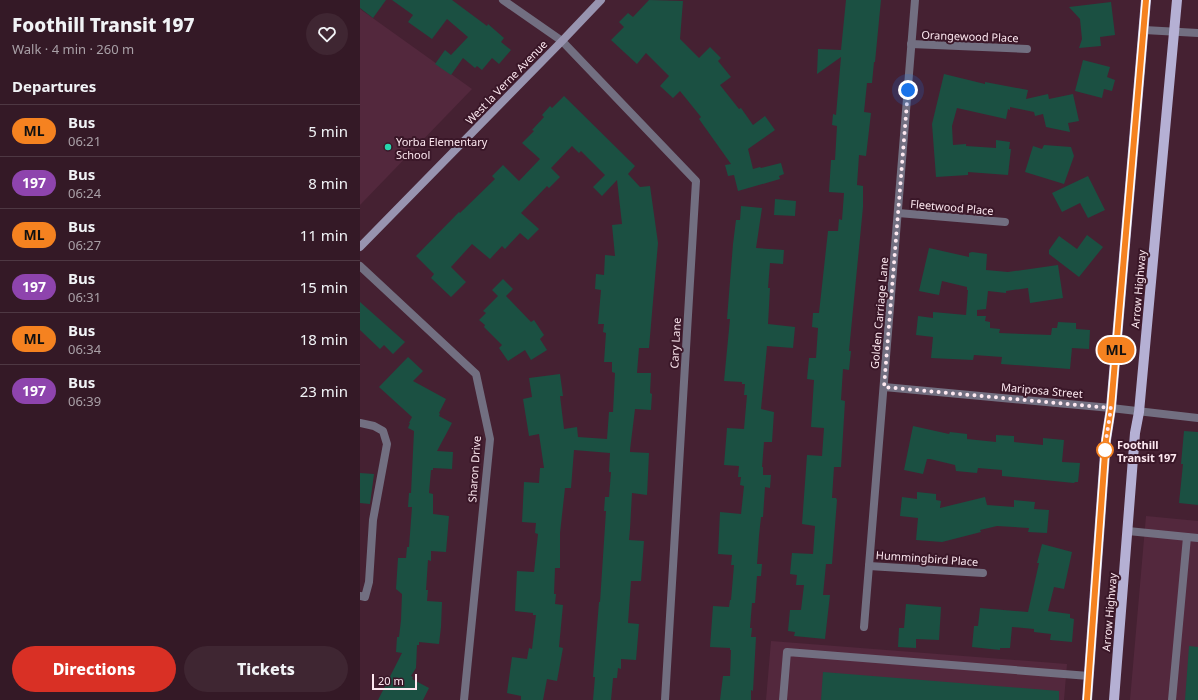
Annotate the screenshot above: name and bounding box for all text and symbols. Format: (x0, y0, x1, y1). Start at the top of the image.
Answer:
text: Foothill Transit 197 (12, 12, 194, 38)
button: heart (306, 13, 348, 55)
street label: Orangewood Place (921, 27, 1019, 45)
street label: West la Verne Avenue (462, 37, 550, 127)
text: Walk · 4 min · 260 m (12, 40, 134, 58)
text: Departures (12, 76, 96, 96)
your location (898, 80, 918, 100)
text: Bus (68, 112, 95, 132)
text: ML (23, 121, 45, 140)
text: 5 min (308, 121, 348, 141)
text: 06:21 (68, 132, 101, 150)
place label: Yorba Elementary School (396, 134, 488, 162)
marker: Yorba Elementary School (383, 142, 393, 152)
text: Bus (68, 164, 95, 184)
text: 197 (22, 173, 46, 192)
text: 8 min (308, 173, 348, 193)
text: 06:24 (68, 184, 101, 202)
street label: Fleetwood Place (910, 196, 994, 218)
text: Bus (68, 216, 95, 236)
text: ML (23, 225, 45, 244)
text: 11 min (300, 225, 348, 245)
text: 06:27 (68, 236, 101, 254)
street label: Arrow Highway (1127, 249, 1149, 329)
street label: Golden Carriage Lane (867, 256, 891, 370)
text: Bus (68, 268, 95, 288)
text: 197 (22, 277, 46, 296)
text: 15 min (300, 277, 348, 297)
text: 06:31 (68, 288, 101, 306)
street label: Cary Lane (666, 317, 684, 369)
text: Bus (68, 320, 95, 340)
text: ML (23, 329, 45, 348)
text: 18 min (300, 329, 348, 349)
line badge: ML (1098, 337, 1134, 363)
text: 06:34 (68, 340, 101, 358)
text: ML (1105, 340, 1127, 359)
text: Bus (68, 372, 95, 392)
street label: Mariposa Street (1001, 379, 1084, 401)
text: 197 (22, 381, 46, 400)
text: 23 min (300, 381, 348, 401)
text: 06:39 (68, 392, 101, 410)
street label: Sharon Drive (464, 435, 484, 503)
place label: Foothill Transit 197 (1117, 437, 1177, 465)
marker: Foothill Transit 197 (1096, 441, 1114, 459)
street label: Hummingbird Place (875, 547, 979, 569)
street label: Arrow Highway (1098, 572, 1120, 652)
button: Directions (12, 646, 176, 692)
button: Tickets (184, 646, 348, 692)
scale bar (372, 672, 417, 691)
text: 20 m (378, 673, 404, 688)

